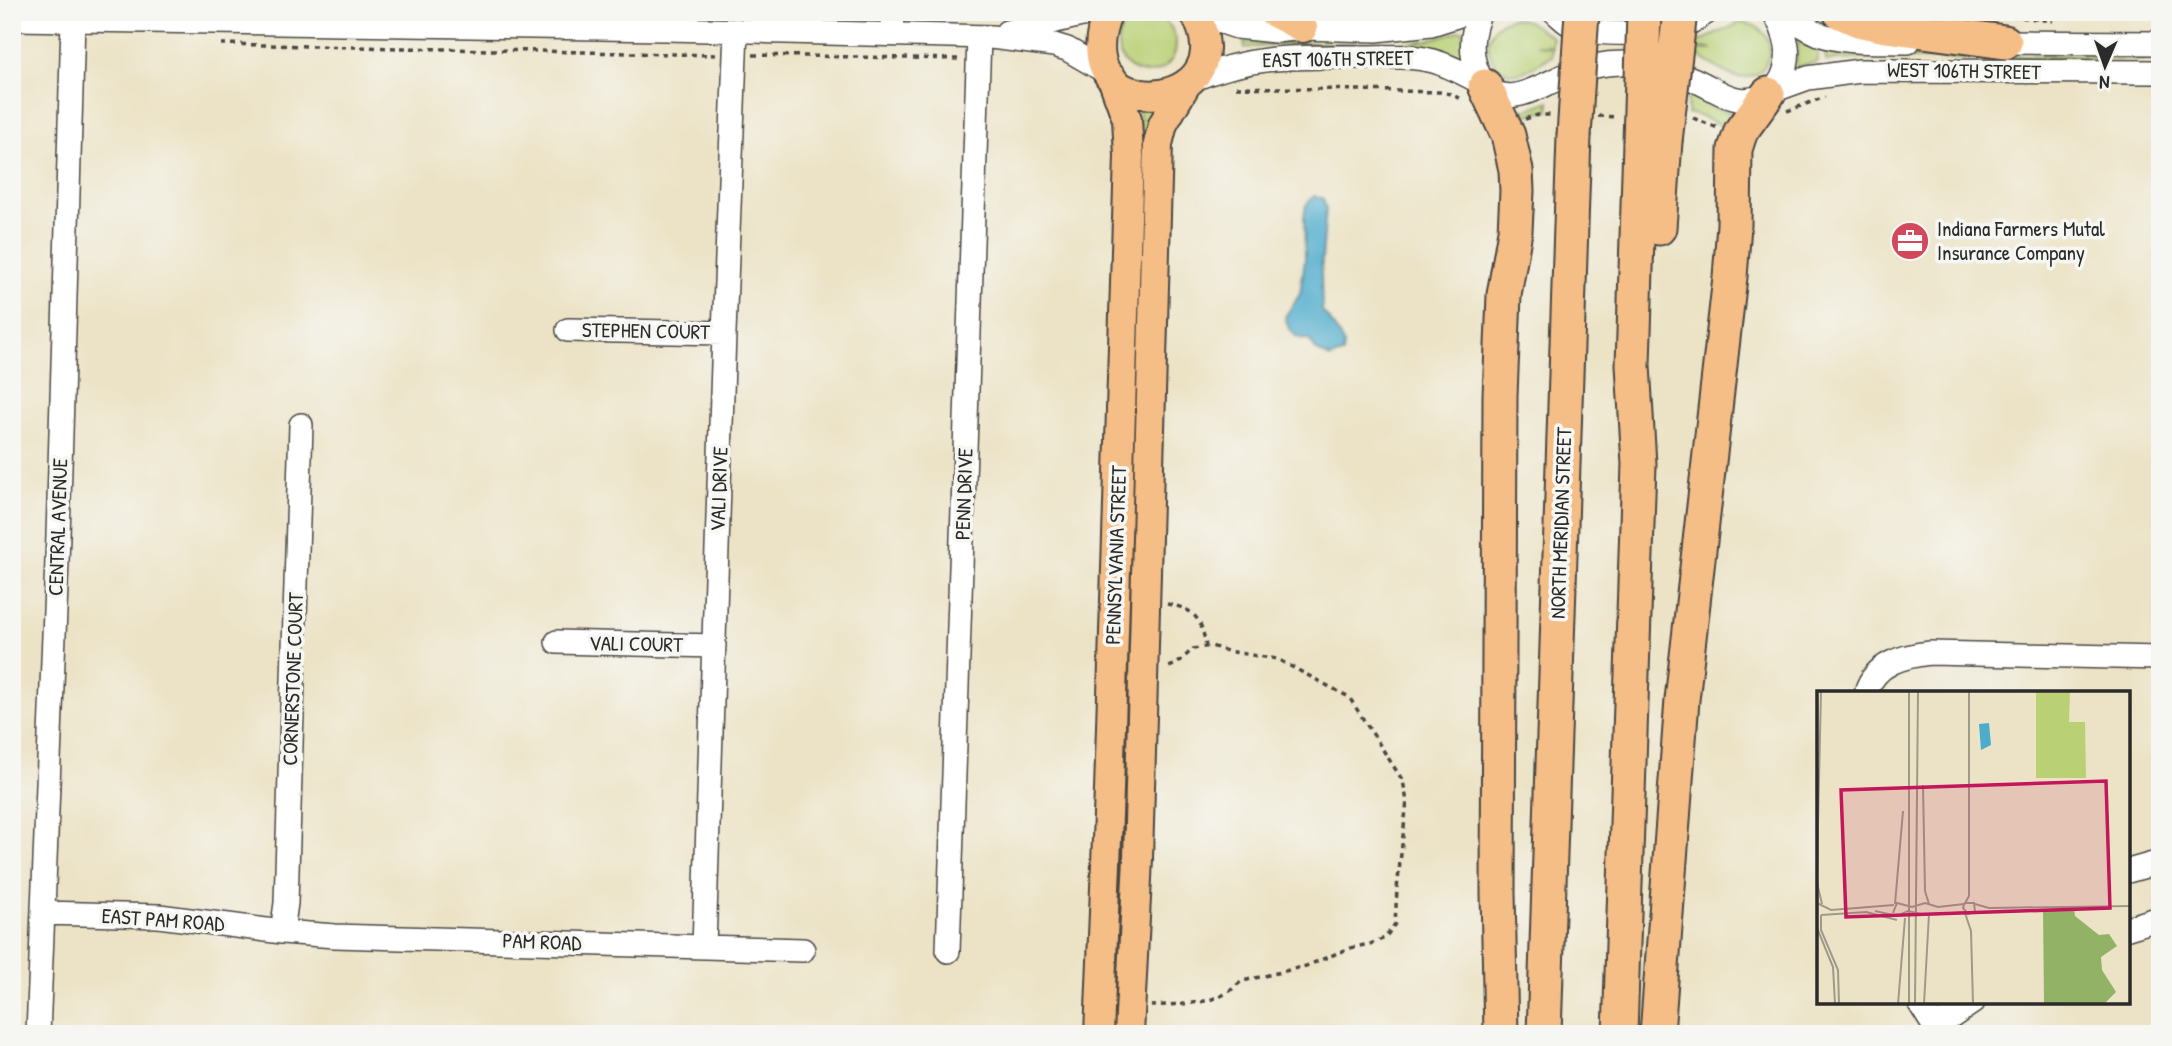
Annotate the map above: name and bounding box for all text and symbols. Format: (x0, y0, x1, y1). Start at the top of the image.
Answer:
north arrow (2070, 32, 2140, 102)
street label: EAST 106TH STREET (1262, 43, 1415, 74)
street label: WEST 106TH STREET (1887, 55, 2042, 86)
text: N (2099, 70, 2110, 96)
place label: Indiana Farmers Mutal Insurance Company (1937, 214, 2105, 267)
office icon: Indiana Farmers Mutal Insurance Company (1889, 220, 1931, 262)
street label: STEPHEN COURT (582, 315, 711, 346)
street label: NORTH MERIDIAN STREET (1543, 426, 1578, 619)
street label: VALI DRIVE (703, 446, 734, 532)
street label: PENN DRIVE (947, 447, 980, 541)
street label: CENTRAL AVENUE (41, 458, 74, 596)
street label: PENNSYLVANIA STREET (1098, 464, 1133, 645)
street label: CORNERSTONE COURT (275, 591, 310, 766)
street label: VALI COURT (589, 628, 684, 659)
inset map (1817, 691, 2130, 1004)
street label: EAST PAM ROAD (101, 901, 225, 938)
street label: PAM ROAD (502, 926, 582, 957)

